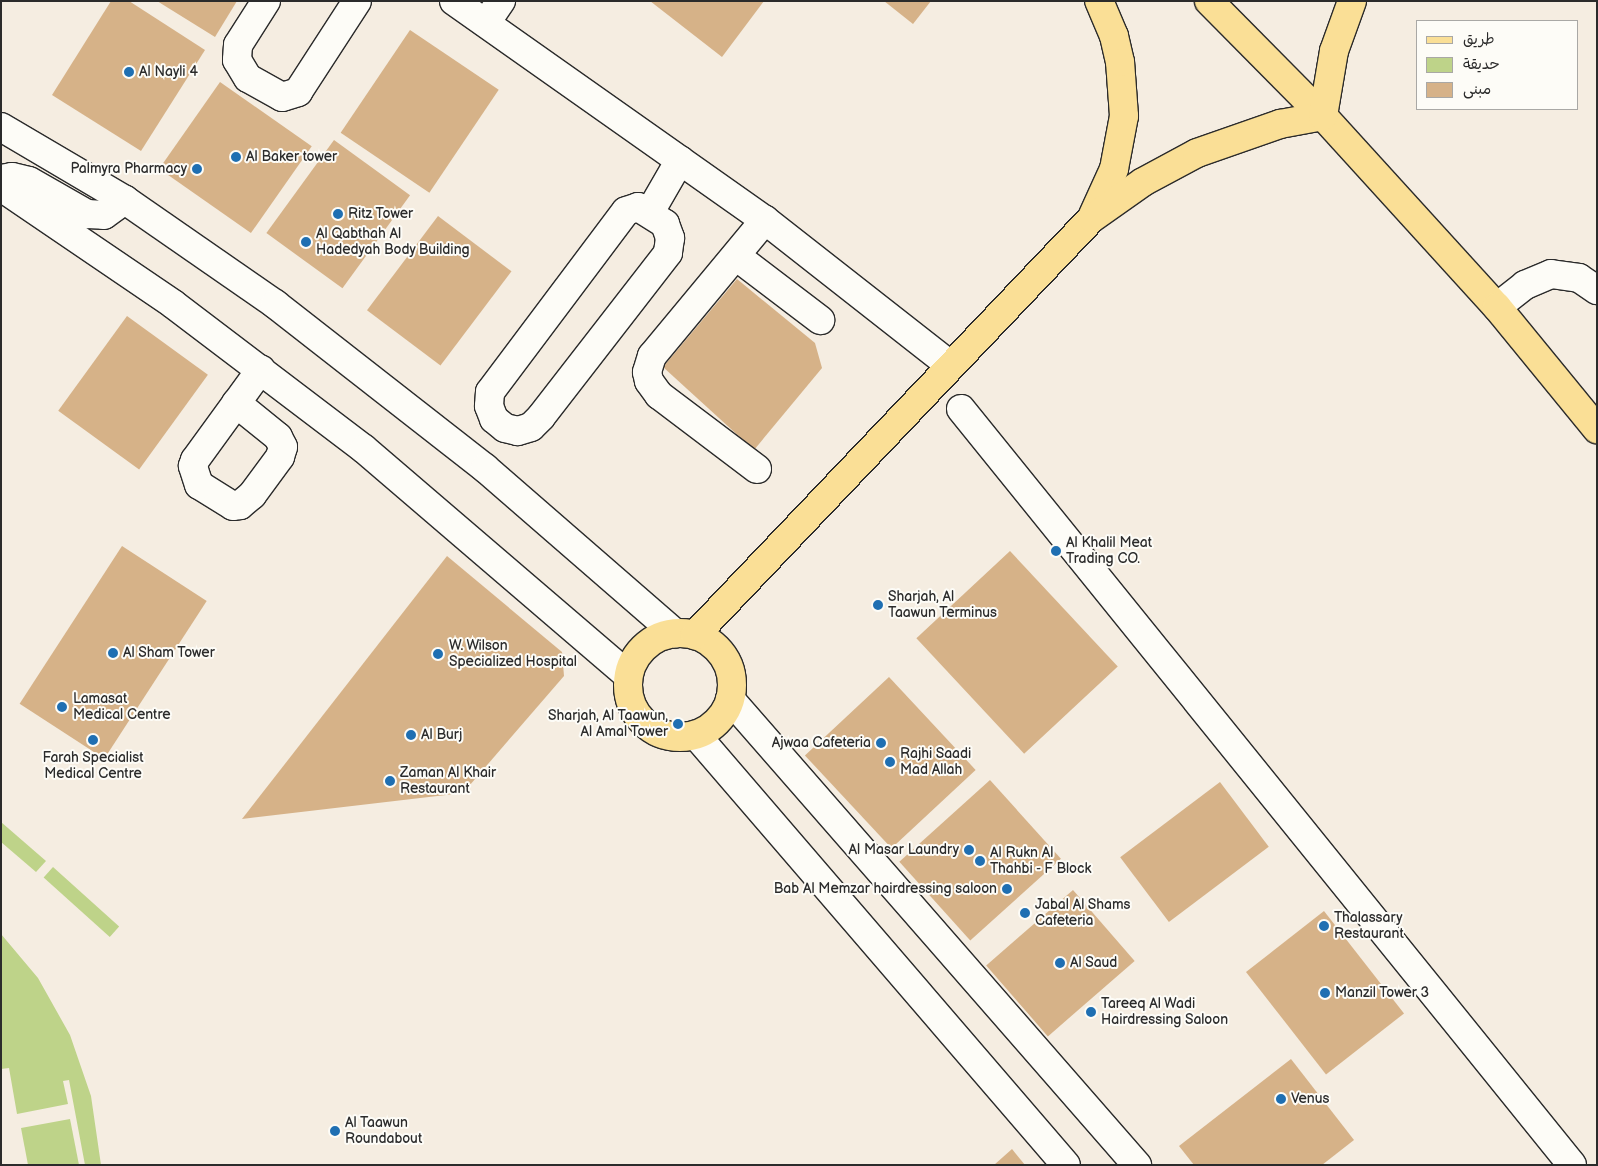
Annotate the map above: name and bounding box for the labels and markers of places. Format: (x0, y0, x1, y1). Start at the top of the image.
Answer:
place label: Al Nayli 4 (139, 64, 198, 80)
marker: Al Nayli 4 (123, 66, 135, 78)
place label: Al Baker tower (246, 149, 337, 165)
marker: Al Baker tower (230, 151, 242, 163)
place label: Palmyra Pharmacy (71, 161, 187, 177)
marker: Palmyra Pharmacy (191, 163, 203, 175)
place label: Ritz Tower (348, 206, 413, 222)
marker: Ritz Tower (332, 208, 344, 220)
place label: Al Qabthah Al Hadedyah Body Building (316, 226, 471, 258)
marker: Al Qabthah Al Hadedyah Body Building (300, 236, 312, 248)
place label: Al Khalil Meat Trading CO. (1066, 535, 1152, 568)
marker: Al Khalil Meat Trading CO. (1050, 545, 1062, 557)
place label: Sharjah, Al Taawun Terminus (888, 589, 997, 622)
marker: Sharjah, Al Taawun Terminus (872, 599, 884, 611)
place label: W. Wilson Specialized Hospital (449, 638, 577, 670)
place label: Al Sham Tower (123, 645, 215, 661)
marker: Al Sham Tower (107, 647, 119, 659)
marker: W. Wilson Specialized Hospital (431, 647, 445, 661)
place label: Lamasat Medical Centre (73, 691, 170, 724)
marker: Lamasat Medical Centre (55, 700, 69, 714)
place label: Sharjah, Al Taawun, Al Amal Tower (548, 708, 668, 740)
marker: Sharjah, Al Taawun, Al Amal Tower (672, 718, 684, 730)
place label: Al Burj (421, 727, 462, 743)
marker: Al Burj (405, 729, 417, 741)
marker: Farah Specialist Medical Centre (86, 733, 100, 747)
place label: Ajwaa Cafeteria (772, 735, 871, 751)
marker: Ajwaa Cafeteria (875, 737, 887, 749)
place label: Rajhi Saadi Mad Allah (900, 746, 972, 779)
place label: Farah Specialist Medical Centre (42, 750, 144, 782)
marker: Rajhi Saadi Mad Allah (884, 756, 896, 768)
place label: Zaman Al Khair Restaurant (400, 765, 496, 798)
marker: Zaman Al Khair Restaurant (384, 775, 396, 787)
place label: Al Masar Laundry (848, 842, 959, 858)
marker: Al Masar Laundry (963, 844, 975, 856)
place label: Al Rukn Al Thahbi - F Block (990, 845, 1092, 878)
marker: Al Rukn Al Thahbi - F Block (974, 855, 986, 867)
place label: Bab Al Memzar hairdressing saloon (774, 881, 997, 897)
marker: Bab Al Memzar hairdressing saloon (1001, 883, 1013, 895)
place label: Jabal Al Shams Cafeteria (1035, 897, 1131, 930)
marker: Jabal Al Shams Cafeteria (1019, 907, 1031, 919)
place label: Thalassary Restaurant (1334, 910, 1404, 942)
marker: Thalassary Restaurant (1318, 920, 1330, 932)
place label: Al Saud (1070, 955, 1118, 971)
marker: Al Saud (1054, 957, 1066, 969)
place label: Manzil Tower 3 (1335, 985, 1430, 1001)
marker: Manzil Tower 3 (1319, 987, 1331, 999)
place label: Tareeq Al Wadi Hairdressing Saloon (1101, 996, 1228, 1028)
marker: Tareeq Al Wadi Hairdressing Saloon (1085, 1006, 1097, 1018)
place label: Venus (1291, 1091, 1329, 1107)
marker: Venus (1275, 1093, 1287, 1105)
place label: Al Taawun Roundabout (345, 1115, 422, 1148)
marker: Al Taawun Roundabout (329, 1125, 341, 1137)

